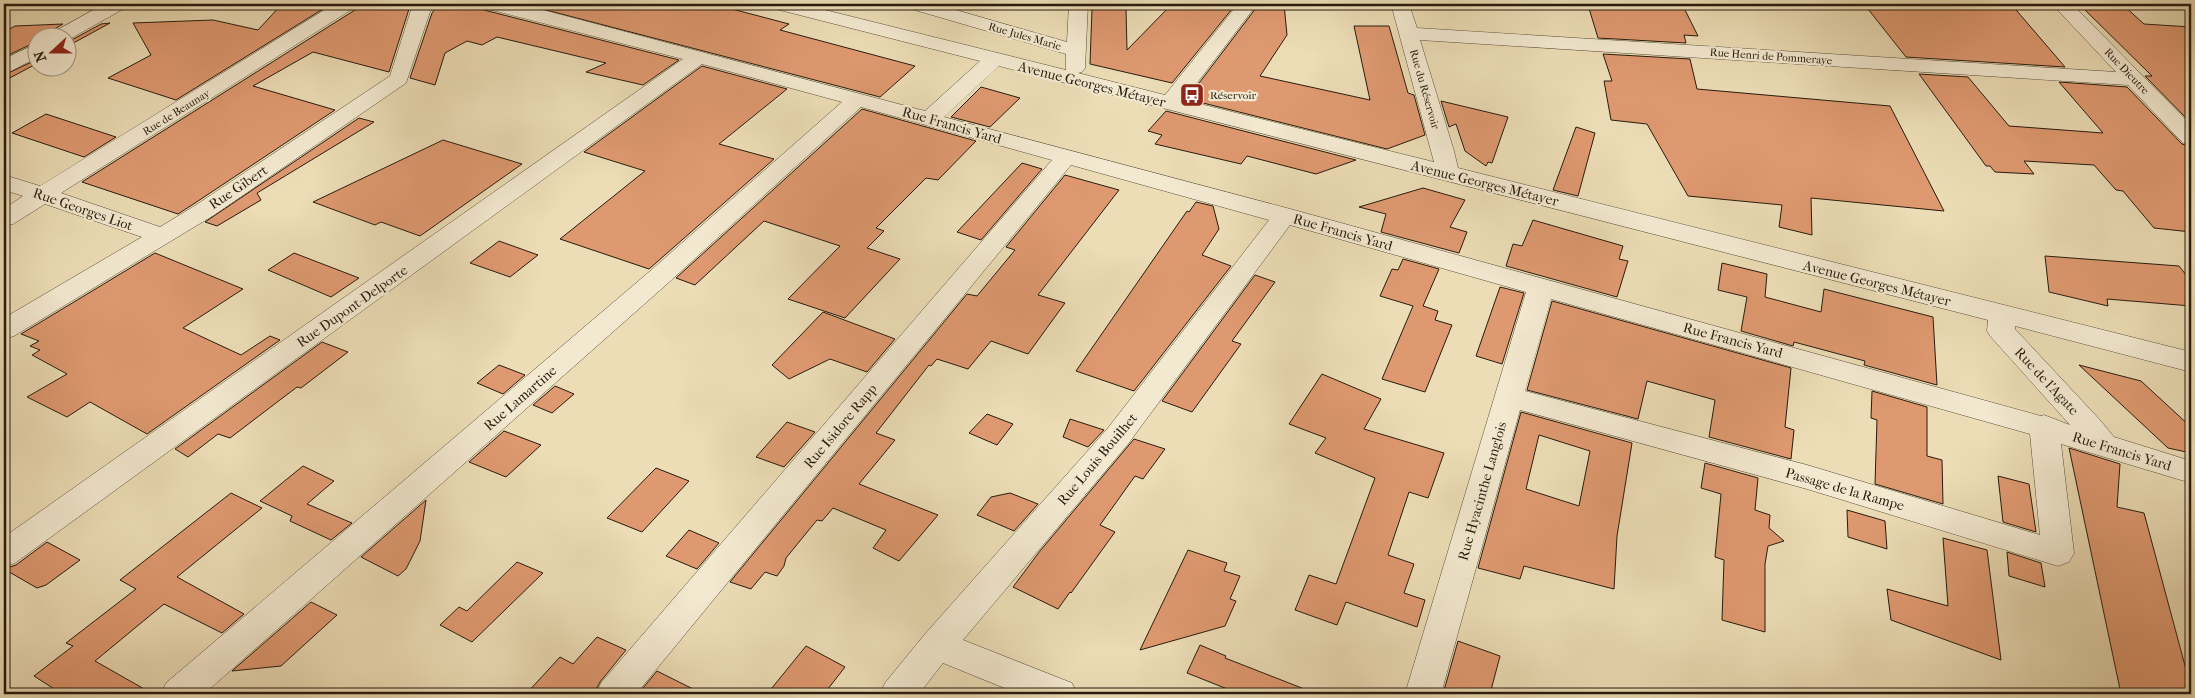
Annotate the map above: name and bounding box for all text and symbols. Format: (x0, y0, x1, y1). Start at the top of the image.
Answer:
street label: Rue Jules Marie (987, 20, 1063, 53)
north arrow (28, 28, 78, 78)
street label: Rue Henri de Pommeraye (1709, 46, 1833, 67)
street label: Rue Dieutre (2101, 46, 2152, 97)
text: N (30, 48, 50, 64)
street label: Rue du Réservoir (1407, 48, 1442, 131)
street label: Avenue Georges Métayer (1015, 58, 1167, 111)
bus stop icon: Réservoir (1179, 82, 1205, 108)
street label: Rue de Beaunay (140, 86, 213, 138)
place label: Réservoir (1210, 89, 1256, 102)
street label: Rue Francis Yard (900, 103, 1004, 148)
street label: Avenue Georges Métayer (1408, 157, 1560, 210)
street label: Rue Gibert (206, 162, 271, 213)
street label: Rue Georges Liot (31, 184, 135, 235)
street label: Rue Francis Yard (1291, 210, 1395, 255)
street label: Avenue Georges Métayer (1800, 257, 1952, 310)
street label: Rue Dupont-Delporte (294, 262, 411, 351)
street label: Rue Francis Yard (1681, 319, 1785, 362)
street label: Rue de l'Agate (2011, 344, 2082, 419)
street label: Rue Lamartine (480, 362, 560, 435)
street label: Rue Isidore Rapp (800, 380, 881, 472)
street label: Rue Louis Bouilhet (1054, 410, 1141, 509)
street label: Rue Hyacinthe Langlois (1454, 420, 1510, 563)
street label: Rue Francis Yard (2070, 428, 2174, 475)
street label: Passage de la Rampe (1783, 464, 1906, 515)

